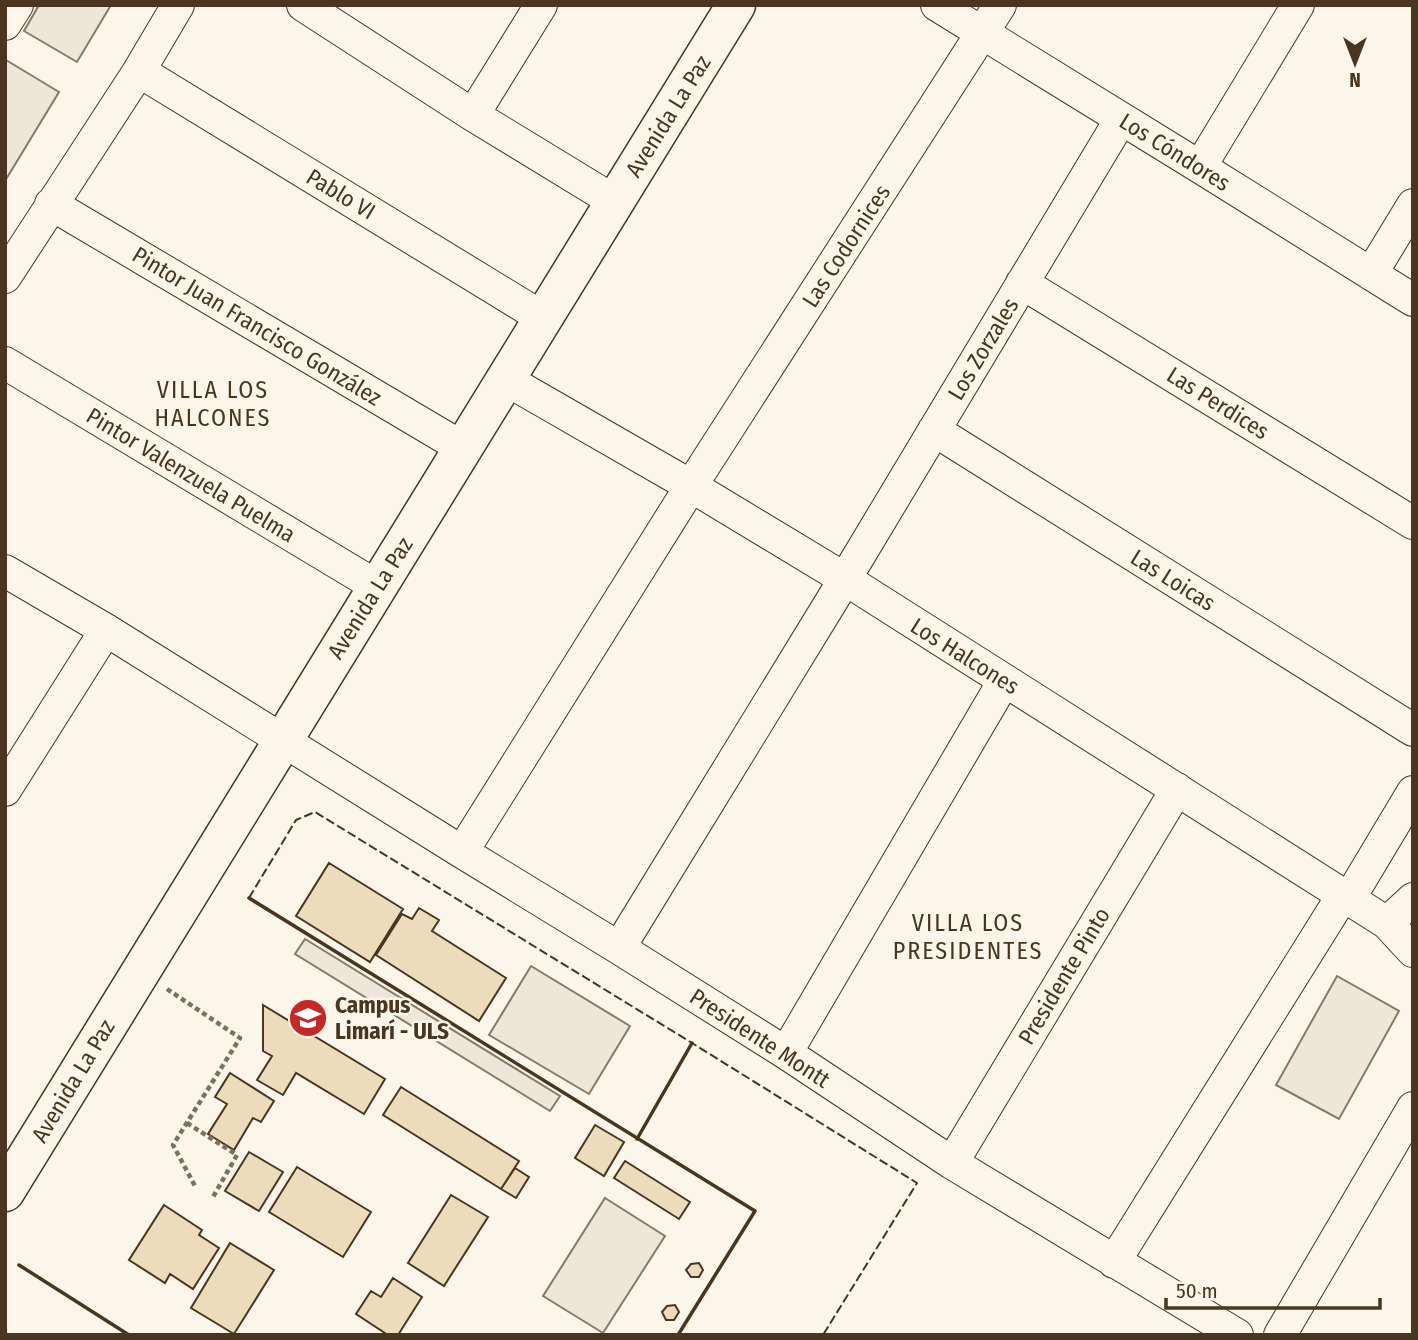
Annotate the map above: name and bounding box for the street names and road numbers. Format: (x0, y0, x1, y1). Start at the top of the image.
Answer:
street label: Avenida La Paz (619, 50, 717, 182)
street label: Los Cóndores (1114, 107, 1236, 197)
street label: Pablo VI (301, 163, 381, 225)
street label: Las Codornices (796, 179, 896, 313)
street label: Pintor Juan Francisco González (127, 240, 387, 412)
street label: Los Zorzales (942, 293, 1025, 405)
street label: Las Perdices (1162, 361, 1274, 445)
street label: Pintor Valenzuela Puelma (81, 402, 301, 548)
street label: Avenida La Paz (321, 532, 419, 664)
street label: Las Loicas (1126, 543, 1221, 617)
street label: Los Halcones (906, 612, 1025, 700)
street label: Presidente Pinto (1012, 902, 1116, 1050)
street label: Presidente Montt (685, 982, 836, 1094)
street label: Avenida La Paz (25, 1014, 121, 1148)

